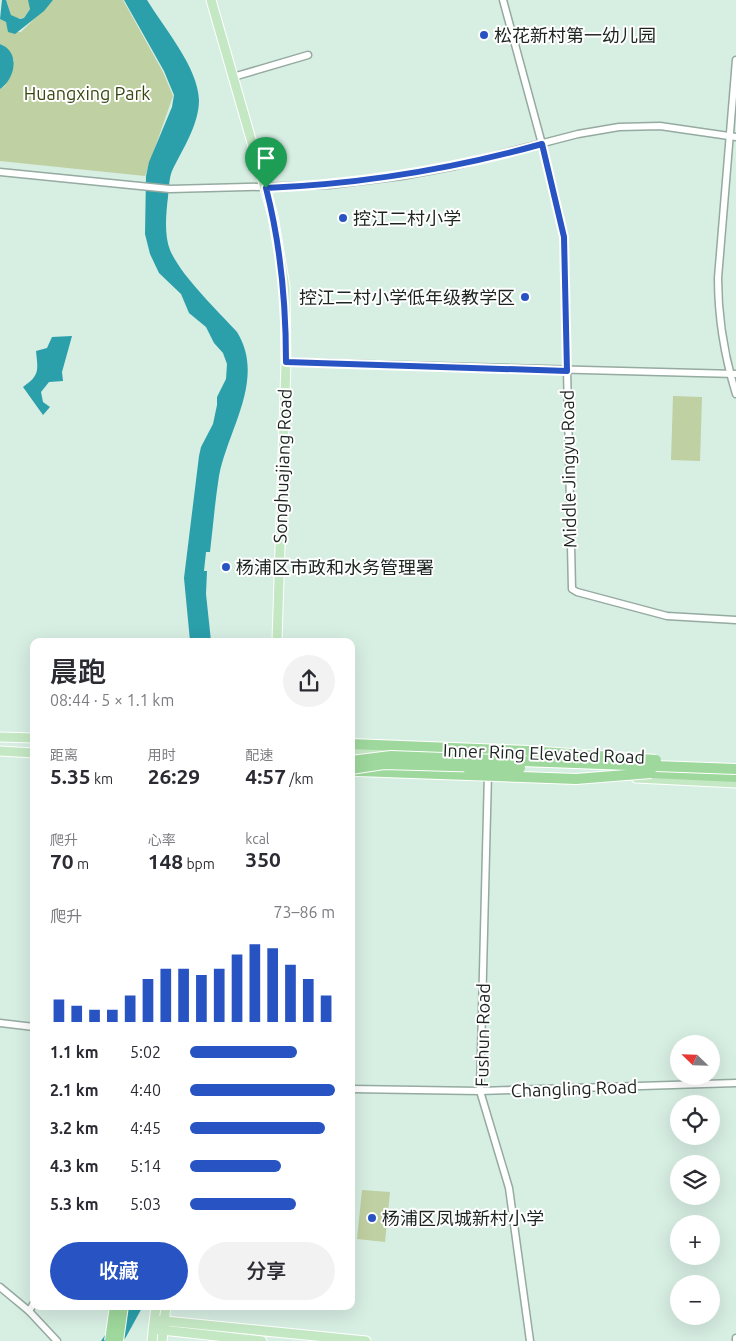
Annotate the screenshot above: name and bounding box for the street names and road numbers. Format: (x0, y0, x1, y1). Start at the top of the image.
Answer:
street label: Songhuajiang Road (269, 388, 295, 544)
street label: Middle Jingyu Road (557, 390, 579, 548)
street label: Inner Ring Elevated Road (443, 739, 645, 767)
street label: Fushun Road (471, 983, 493, 1087)
street label: Changling Road (510, 1076, 638, 1100)

